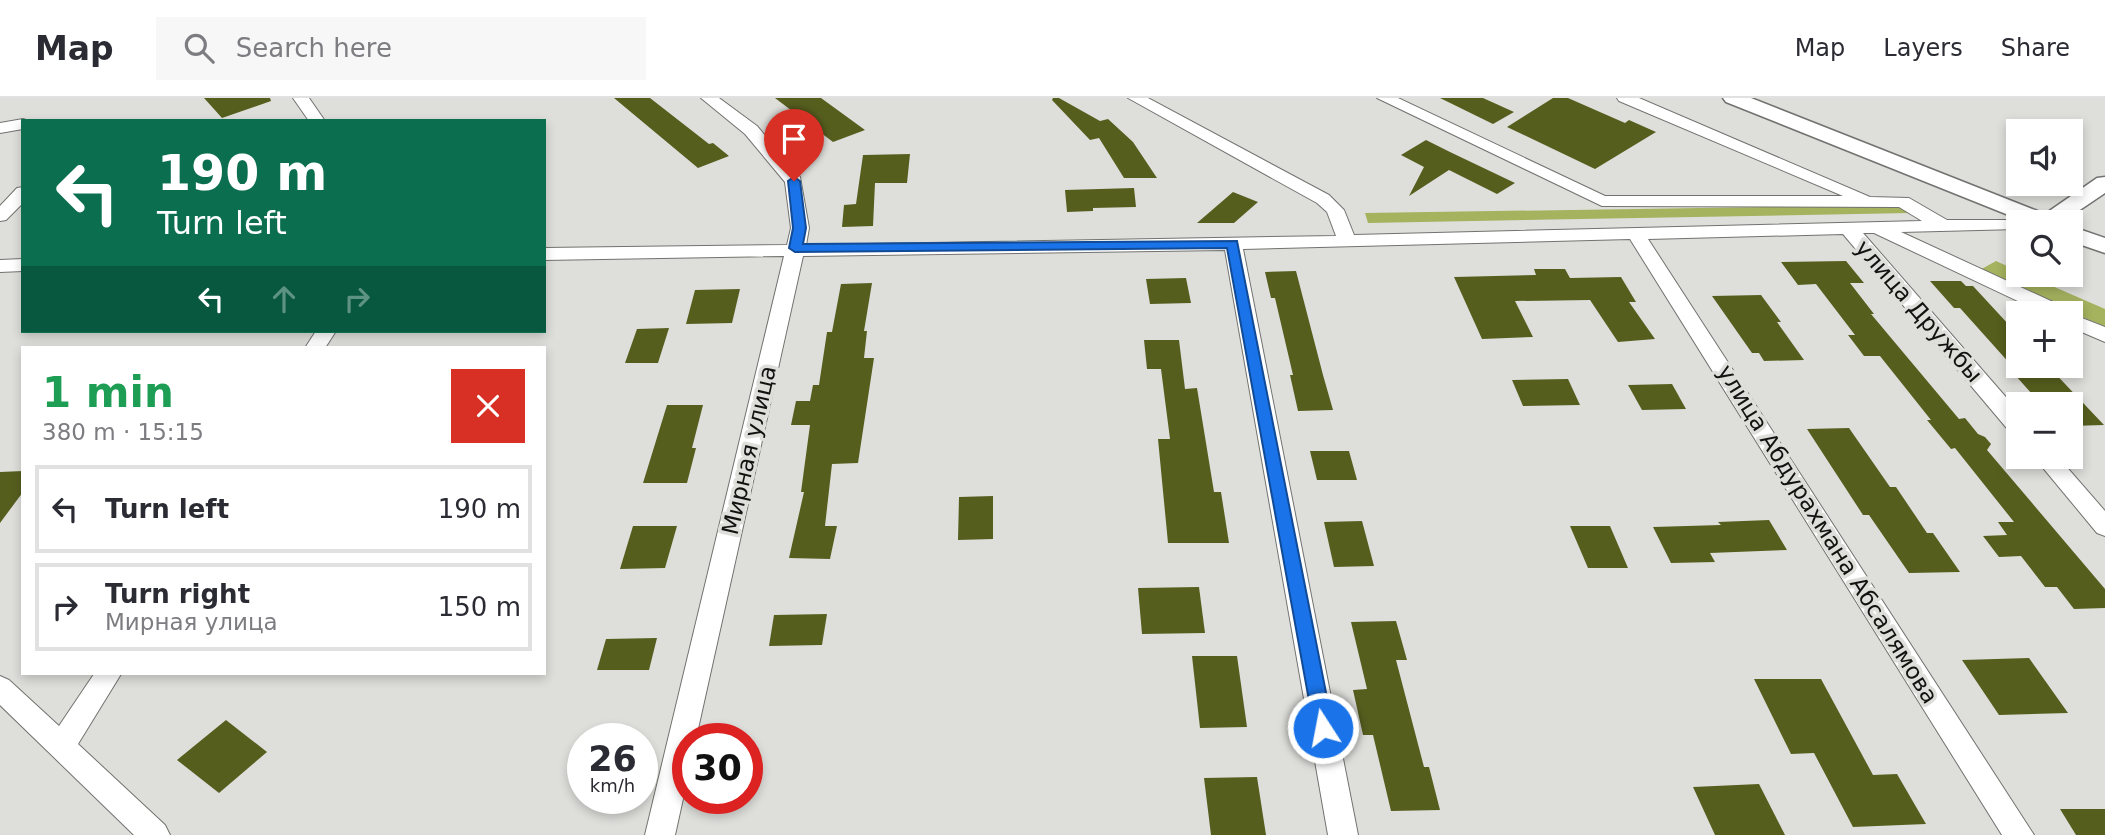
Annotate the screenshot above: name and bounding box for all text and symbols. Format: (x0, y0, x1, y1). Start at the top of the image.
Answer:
search box (156, 17, 646, 80)
text: Map (35, 29, 114, 68)
icon: search (180, 29, 218, 67)
text: Search here (236, 33, 392, 63)
text: Map (1795, 34, 1845, 62)
text: Layers (1883, 34, 1963, 62)
text: Share (2001, 34, 2070, 62)
pin (764, 109, 824, 181)
map controls (2006, 119, 2083, 469)
button: sound (2006, 119, 2083, 196)
icon: arrive (775, 120, 813, 158)
text: 190 m (157, 145, 327, 202)
icon: left (42, 147, 133, 238)
text: Turn left (157, 204, 287, 242)
button: search (2006, 210, 2083, 287)
street label: улица Дружбы (1850, 235, 1988, 387)
icon: left (192, 280, 230, 318)
icon: ahead (265, 280, 303, 318)
icon: right (338, 280, 376, 318)
button: + (2006, 301, 2083, 378)
street label: улица Абдурахмана Абсалямова (1713, 360, 1943, 708)
street label: Мирная улица (717, 363, 781, 537)
text: 1 min (42, 368, 174, 417)
button: close (451, 369, 525, 443)
button: − (2006, 392, 2083, 469)
text: 380 m · 15:15 (42, 419, 204, 445)
icon: left (46, 490, 84, 528)
text: Turn left (105, 494, 229, 524)
text: 190 m (438, 494, 521, 524)
text: Turn right (105, 579, 250, 609)
icon: right (46, 588, 84, 626)
text: 150 m (438, 592, 521, 622)
text: Мирная улица (105, 609, 278, 635)
position arrow (1286, 691, 1360, 765)
speed limit sign: 30 (672, 723, 763, 814)
text: 26 (588, 739, 637, 779)
text: km/h (590, 775, 635, 796)

